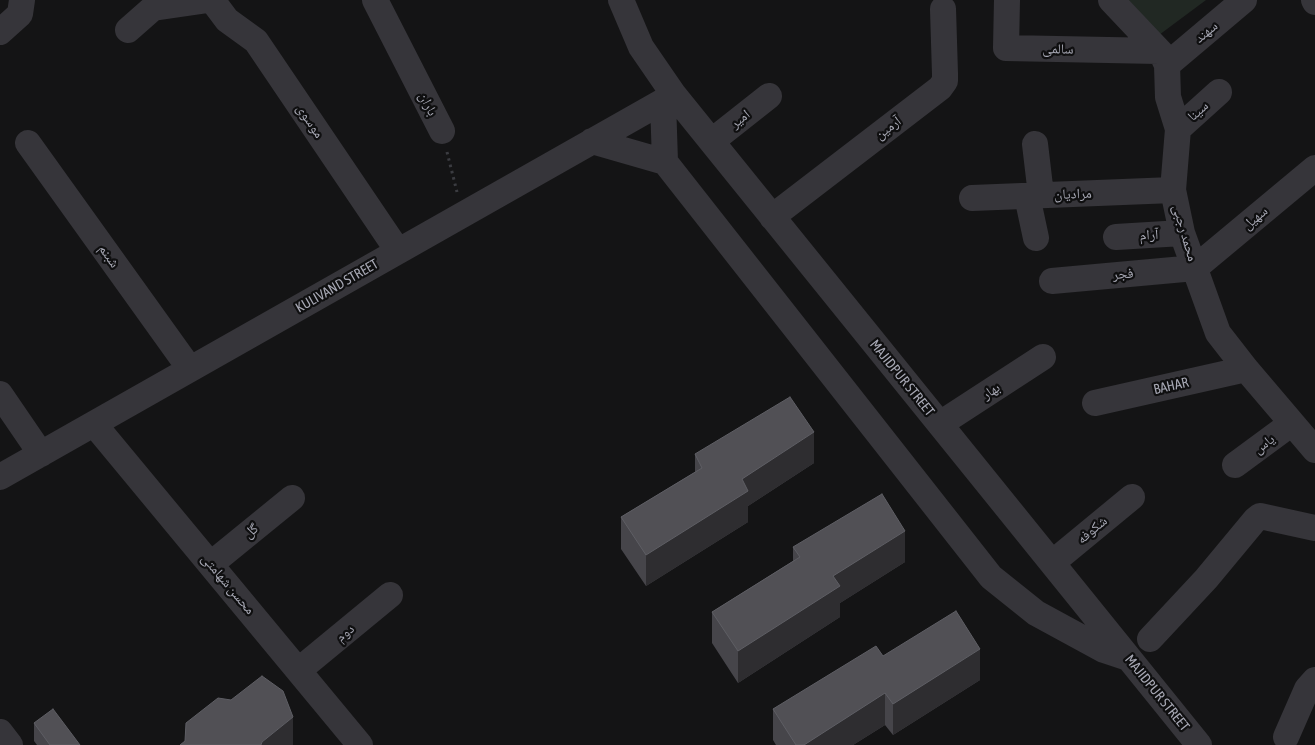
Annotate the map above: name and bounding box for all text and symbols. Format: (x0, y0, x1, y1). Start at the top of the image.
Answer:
street label: سهند (1191, 17, 1221, 47)
street label: سالمی (1042, 40, 1074, 58)
street label: باران (415, 89, 441, 119)
street label: سینا (1184, 97, 1212, 125)
street label: موسوی (293, 101, 327, 141)
street label: امیر (727, 106, 753, 132)
street label: آرمین (872, 113, 904, 143)
street label: مرادیان (1054, 185, 1092, 203)
street label: محمد رجبی (1169, 203, 1201, 263)
street label: سهیل (1239, 203, 1271, 233)
street label: آرام (1139, 226, 1159, 244)
street label: شبنم (95, 241, 123, 271)
street label: KULIVAND STREET (293, 256, 381, 316)
street label: فجر (1112, 265, 1134, 283)
street label: MAJIDPUR STREET (866, 336, 938, 420)
street label: BAHAR (1152, 374, 1190, 398)
street label: بهار (979, 379, 1003, 403)
street label: یاس (1250, 431, 1278, 457)
street label: شکوفه (1073, 513, 1111, 547)
street label: گل (240, 520, 262, 542)
street label: محسن شهامتی (198, 550, 258, 618)
street label: دوم (332, 620, 358, 646)
street label: MAJIDPUR STREET (1121, 651, 1193, 735)

